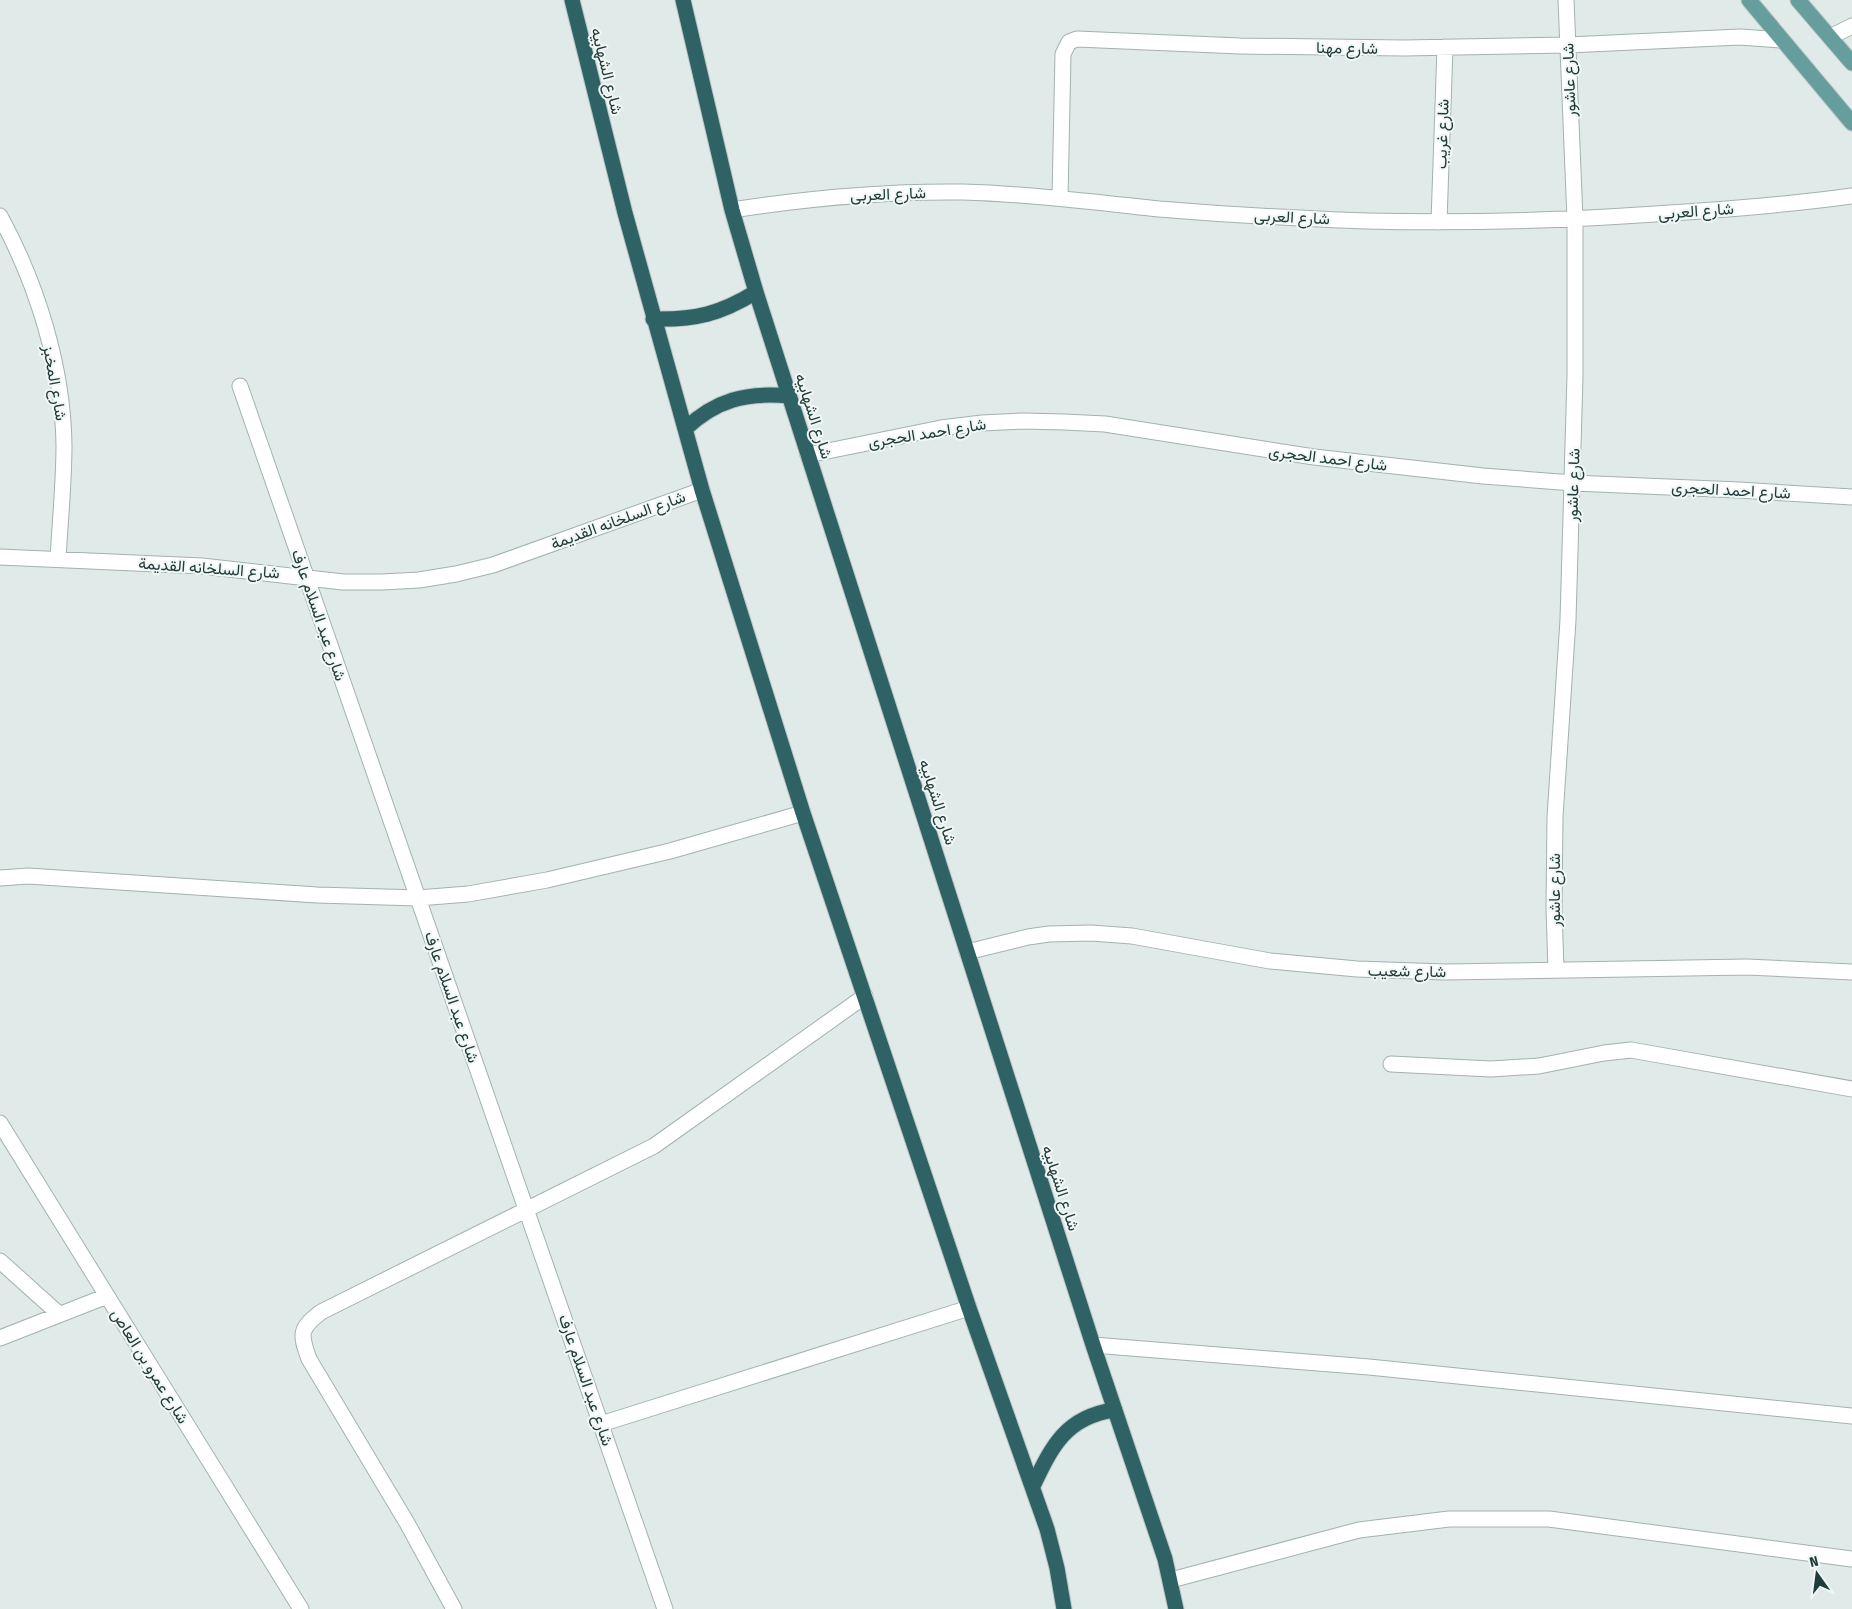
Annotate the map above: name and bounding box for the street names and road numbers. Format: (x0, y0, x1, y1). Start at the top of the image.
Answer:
street label: شارع الشهابيه (585, 26, 627, 117)
street label: شارع مهنا (1316, 38, 1378, 60)
street label: شارع عاشور (1558, 43, 1582, 118)
street label: شارع غريب (1431, 99, 1455, 170)
street label: شارع العربى (850, 183, 926, 207)
street label: شارع العربى (1658, 199, 1735, 225)
street label: شارع العربى (1254, 206, 1330, 230)
street label: شارع المخبز (37, 343, 71, 422)
street label: شارع الشهابيه (789, 371, 837, 462)
street label: شارع احمد الحجرى (867, 414, 988, 454)
street label: شارع احمد الحجرى (1267, 441, 1388, 477)
street label: شارع عاشور (1562, 448, 1586, 523)
street label: شارع احمد الحجرى (1671, 477, 1791, 505)
street label: شارع السلخانه القديمة (548, 487, 689, 555)
street label: شارع عبد السلام عارف (286, 547, 350, 684)
street label: شارع السلخانه القديمة (137, 554, 280, 584)
street label: شارع الشهابيه (913, 757, 961, 848)
street label: شارع عاشور (1545, 853, 1566, 928)
street label: شارع عبد السلام عارف (419, 929, 483, 1066)
street label: شارع شعيب (1368, 961, 1446, 983)
street label: شارع الشهابيه (1036, 1143, 1084, 1234)
street label: شارع عمرو بن العاص (105, 1305, 193, 1428)
street label: شارع عبد السلام عارف (553, 1312, 617, 1449)

